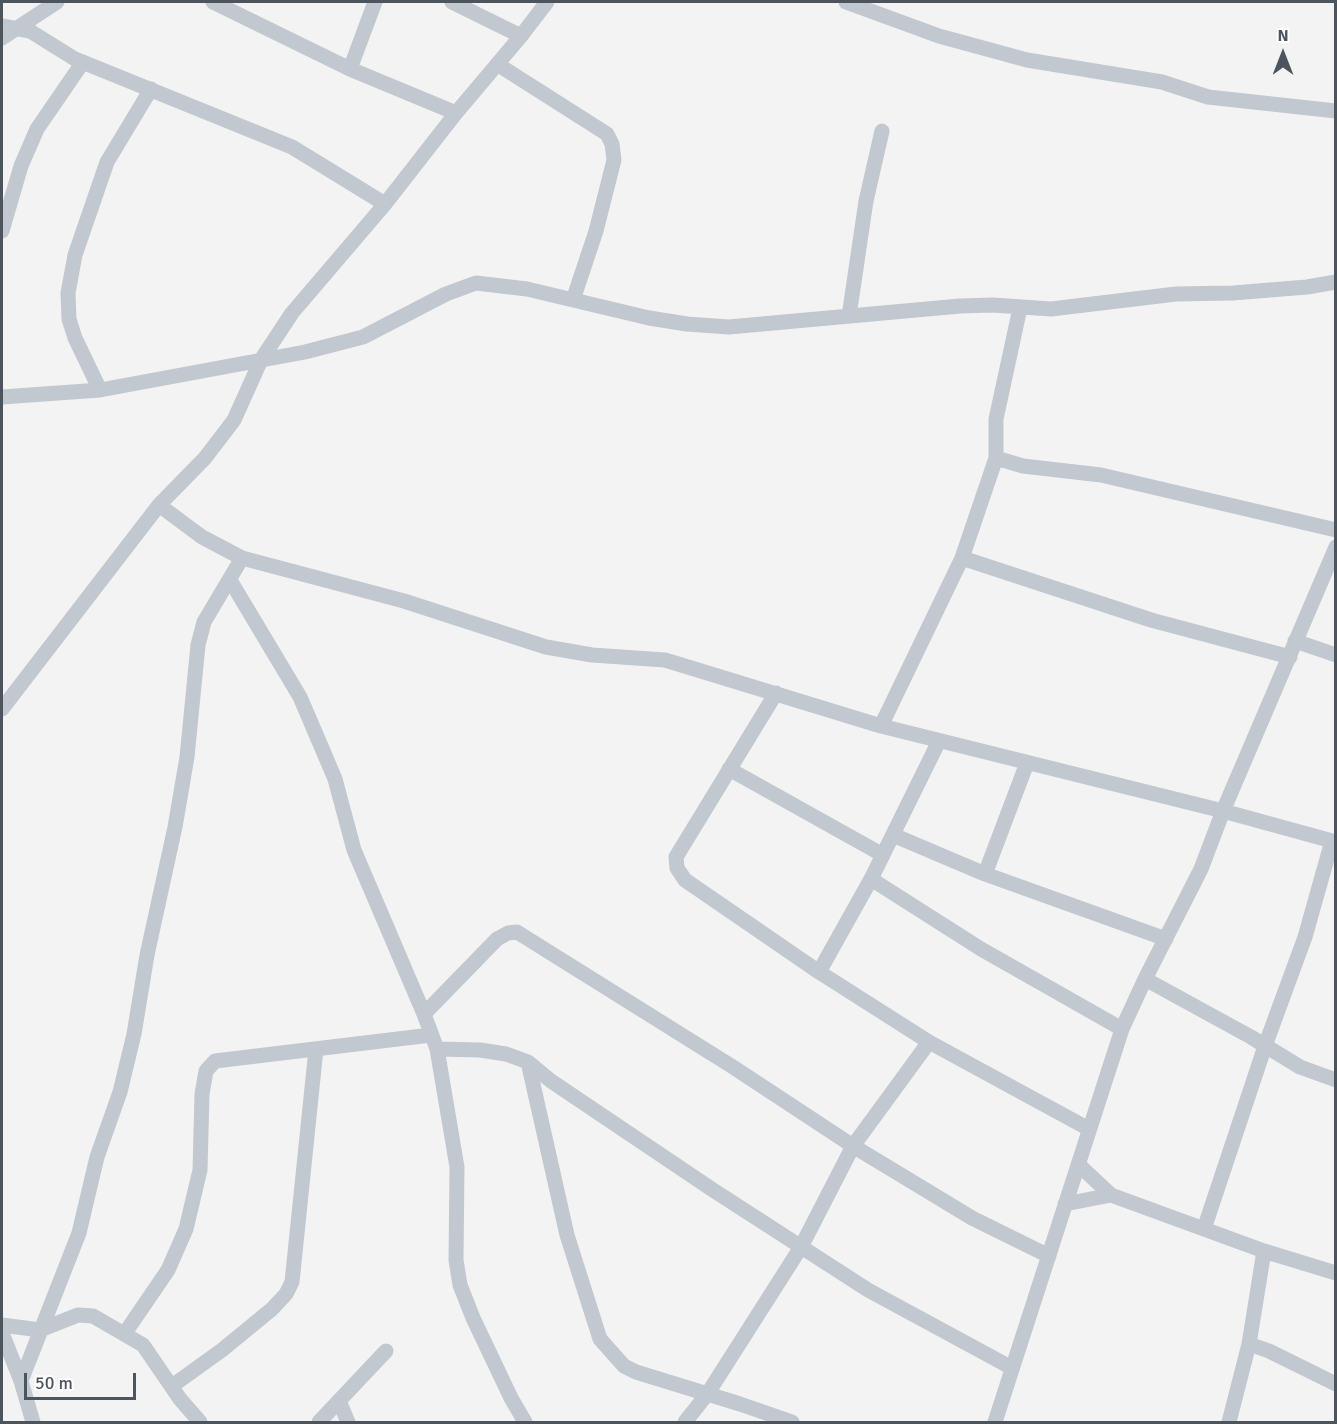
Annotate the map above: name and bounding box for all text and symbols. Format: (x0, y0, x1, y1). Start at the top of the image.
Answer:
north arrow (1253, 24, 1313, 84)
text: N (1277, 26, 1289, 46)
scale bar (27, 1361, 140, 1399)
text: 50 m (35, 1372, 73, 1394)

